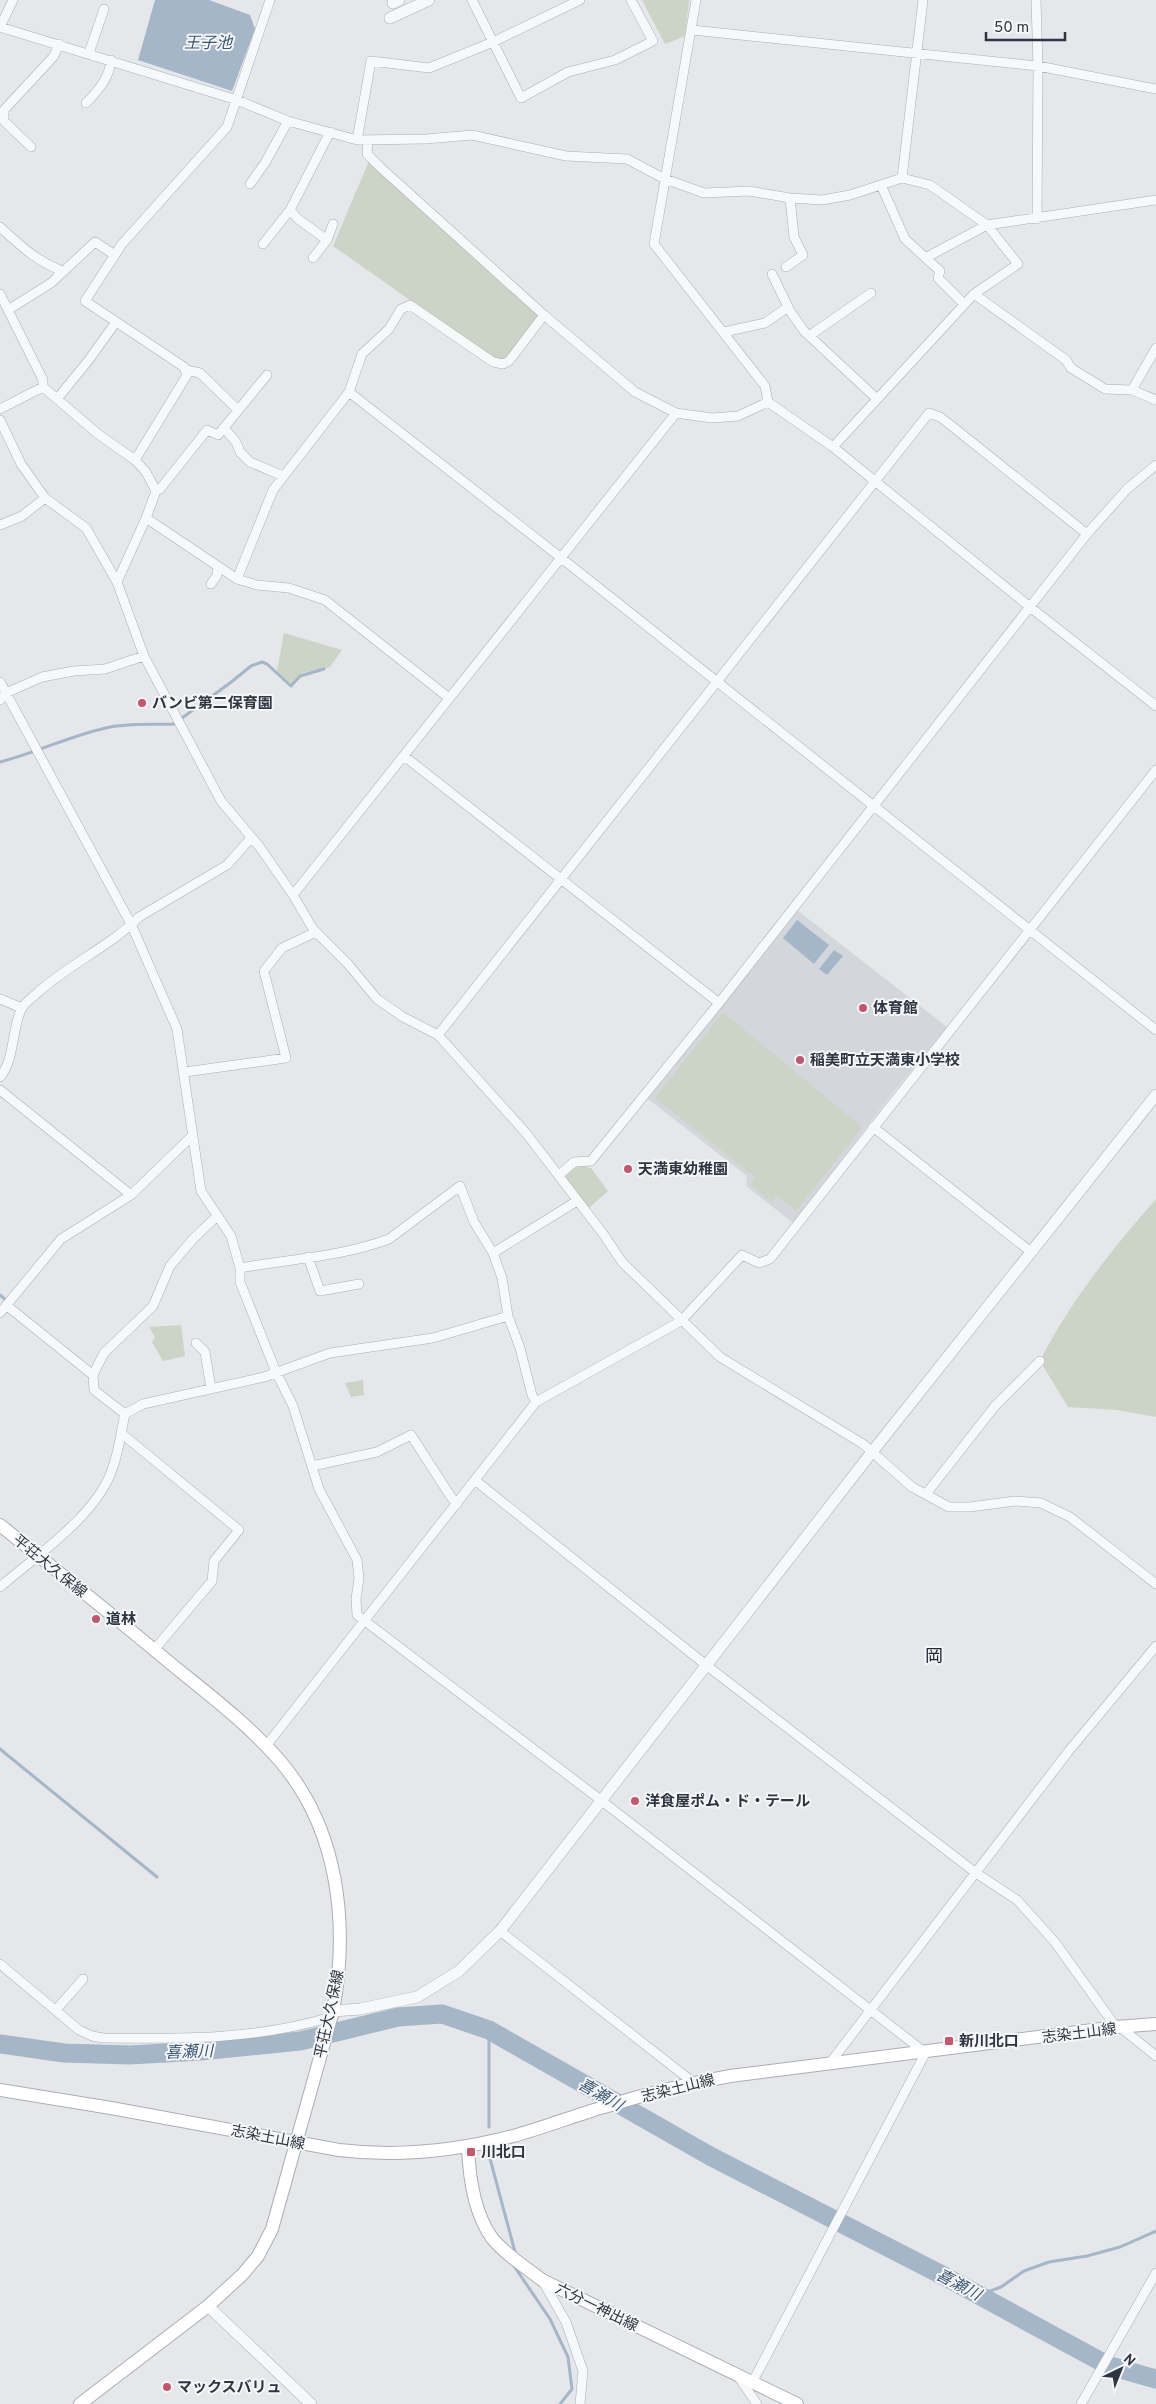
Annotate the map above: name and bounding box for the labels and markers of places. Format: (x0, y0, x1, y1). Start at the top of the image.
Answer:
place label: バンビ第二保育園 (152, 695, 273, 714)
marker: バンビ第二保育園 (136, 697, 148, 709)
place label: 体育館 (873, 1000, 918, 1019)
marker: 体育館 (857, 1002, 869, 1014)
place label: 稲美町立天満東小学校 (810, 1052, 960, 1071)
marker: 稲美町立天満東小学校 (794, 1054, 806, 1066)
place label: 天満東幼稚園 (638, 1161, 728, 1180)
marker: 天満東幼稚園 (622, 1163, 634, 1175)
place label: 道林 (106, 1611, 136, 1630)
marker: 道林 (90, 1613, 102, 1625)
place label: 洋食屋ポム・ド・テール (645, 1793, 810, 1812)
marker: 洋食屋ポム・ド・テール (629, 1795, 641, 1807)
place label: 新川北口 (959, 2033, 1019, 2052)
marker: 新川北口 (943, 2035, 955, 2047)
place label: 川北口 (481, 2144, 526, 2163)
marker: 川北口 (465, 2146, 477, 2158)
place label: マックスバリュ (177, 2379, 282, 2398)
marker: マックスバリュ (161, 2381, 173, 2393)

